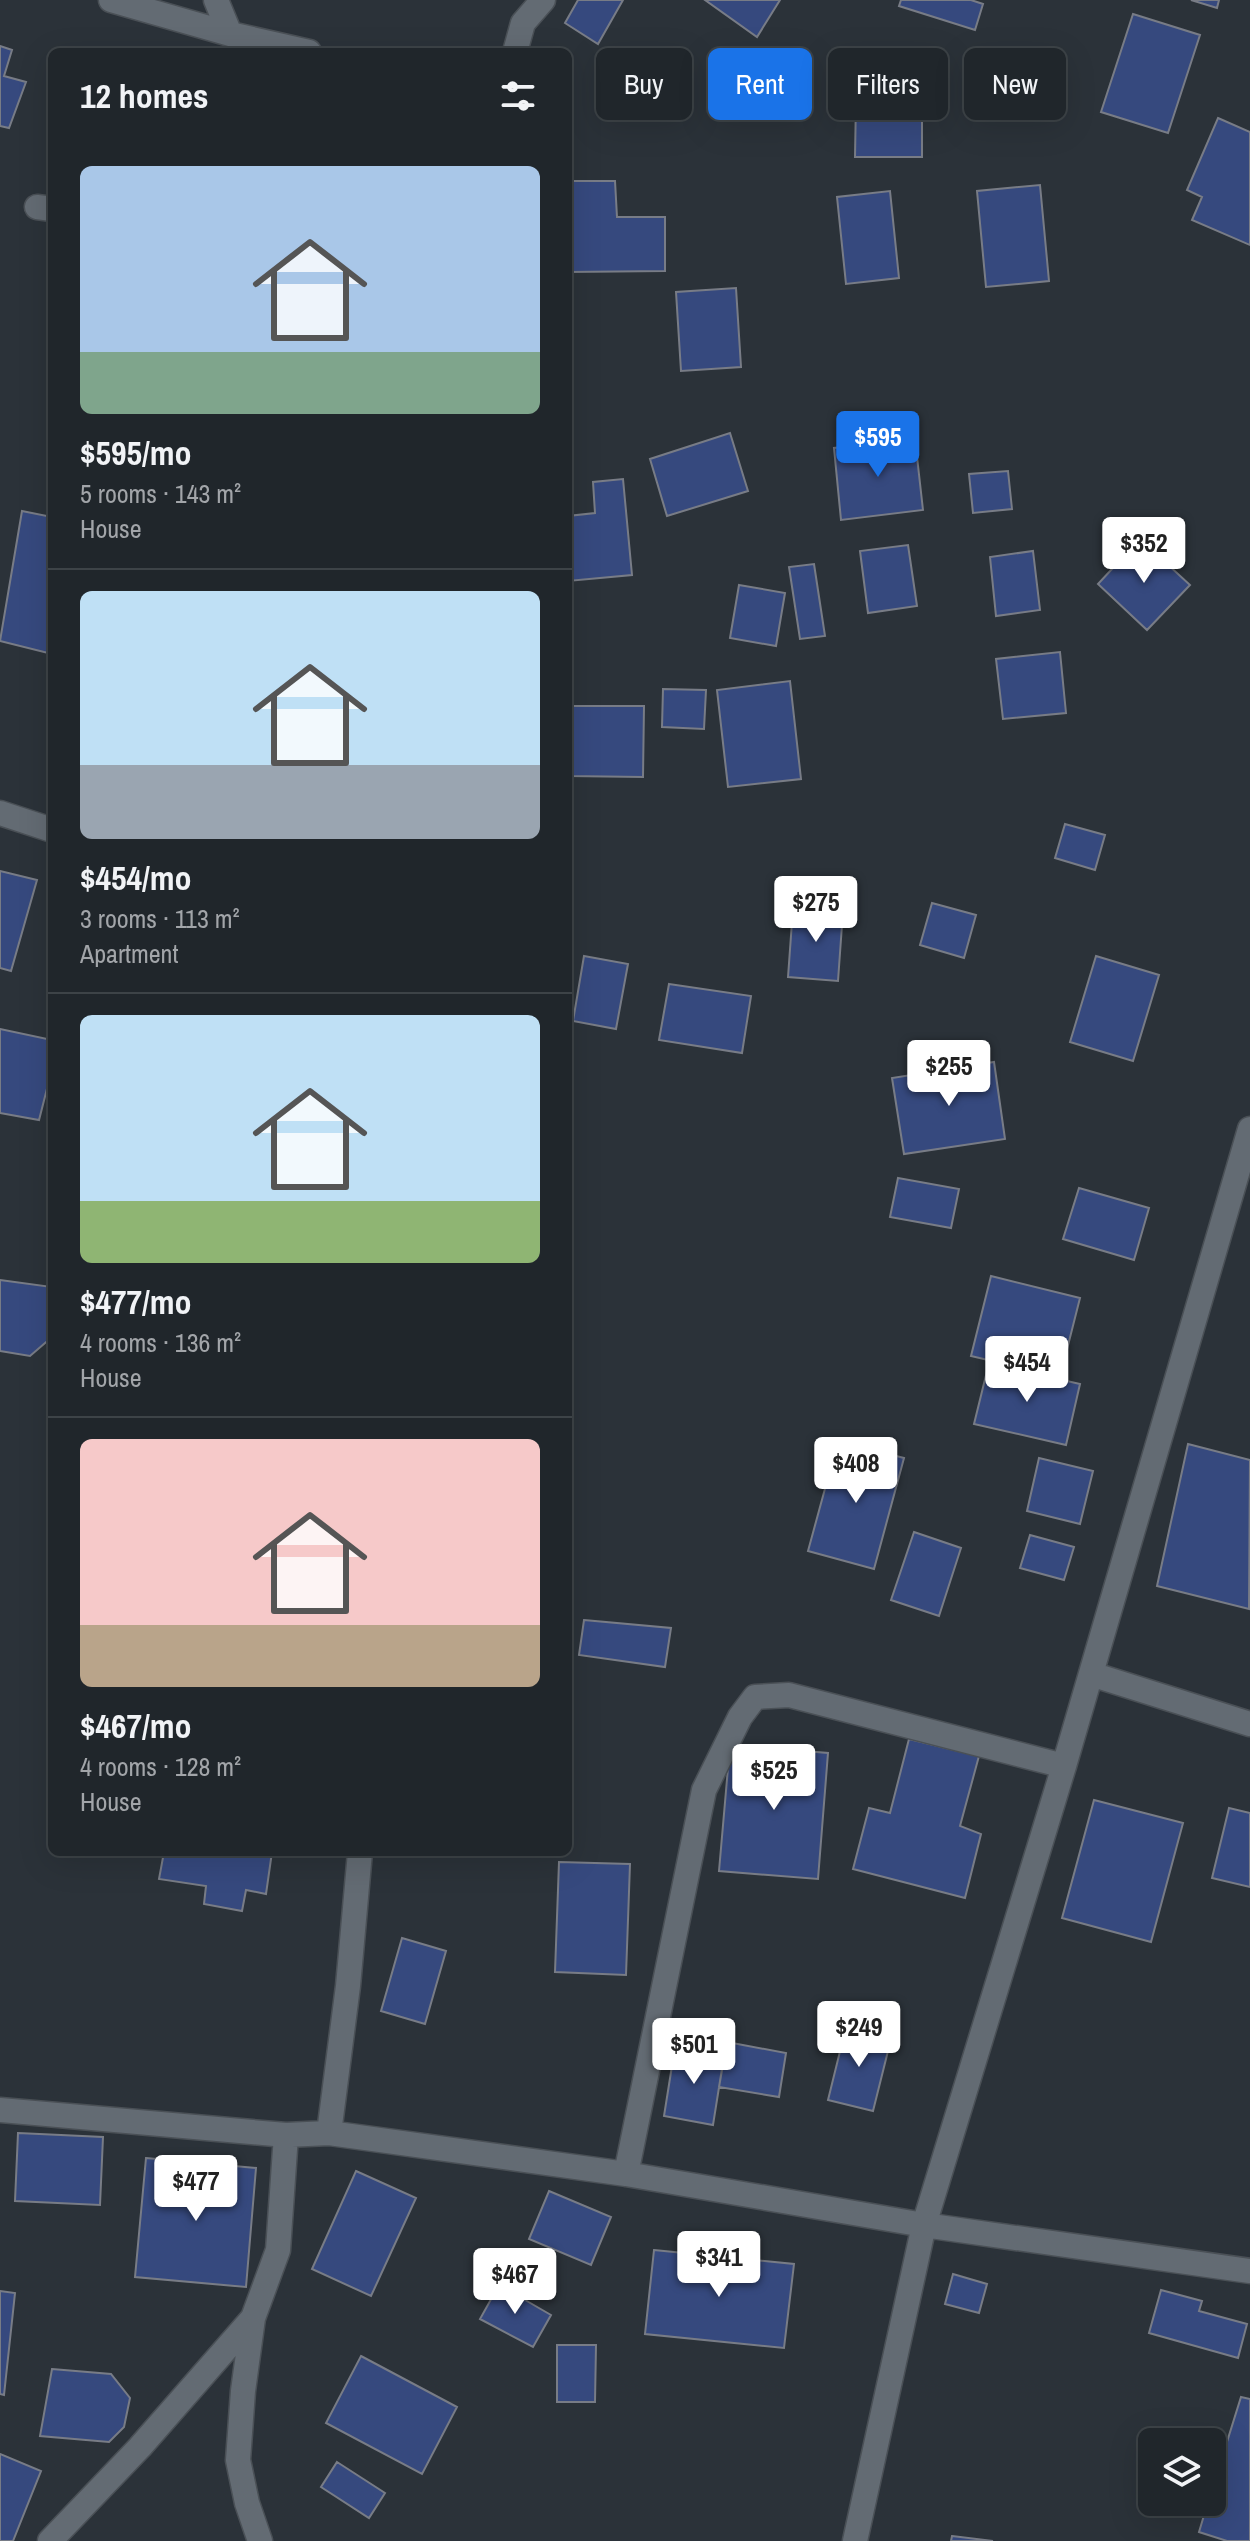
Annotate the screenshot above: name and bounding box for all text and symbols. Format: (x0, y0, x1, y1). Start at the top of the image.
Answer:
chip: Buy (596, 48, 692, 120)
chip: Rent (708, 48, 812, 120)
chip: Filters (828, 48, 948, 120)
chip: New (964, 48, 1066, 120)
text: 12 homes (80, 73, 209, 119)
icon: filters (496, 74, 540, 118)
icon: home (238, 218, 382, 362)
pin: $595 (831, 411, 925, 479)
text: $595 (854, 419, 902, 454)
text: $595/mo (80, 430, 192, 476)
text: 5 rooms · 143 m² (80, 476, 241, 511)
text: House (80, 511, 142, 546)
pin: $352 (1097, 517, 1191, 585)
text: $352 (1120, 525, 1168, 560)
icon: home (238, 643, 382, 787)
text: $454/mo (80, 855, 192, 901)
pin: $275 (769, 876, 863, 944)
text: $275 (792, 884, 840, 919)
text: 3 rooms · 113 m² (80, 901, 240, 936)
text: Apartment (80, 936, 178, 971)
pin: $255 (902, 1040, 996, 1108)
text: $255 (925, 1048, 973, 1083)
icon: home (238, 1067, 382, 1211)
text: $477/mo (80, 1279, 192, 1325)
text: 4 rooms · 136 m² (80, 1325, 241, 1360)
pin: $454 (980, 1336, 1074, 1404)
text: $454 (1003, 1344, 1051, 1379)
text: House (80, 1360, 142, 1395)
pin: $408 (809, 1437, 903, 1505)
text: $408 (832, 1445, 880, 1480)
icon: home (238, 1491, 382, 1635)
text: $467/mo (80, 1703, 192, 1749)
pin: $525 (727, 1744, 821, 1812)
text: 4 rooms · 128 m² (80, 1749, 241, 1784)
text: $525 (750, 1752, 798, 1787)
text: House (80, 1784, 142, 1819)
pin: $249 (812, 2001, 906, 2069)
text: $249 (835, 2009, 883, 2044)
pin: $501 (647, 2018, 741, 2086)
text: $501 (670, 2026, 718, 2061)
pin: $477 (149, 2155, 243, 2223)
text: $477 (172, 2163, 220, 2198)
pin: $341 (672, 2231, 766, 2299)
text: $341 (695, 2239, 743, 2274)
pin: $467 (468, 2248, 562, 2316)
text: $467 (491, 2256, 539, 2291)
map controls (1138, 2428, 1226, 2516)
button: layers (1138, 2428, 1226, 2516)

